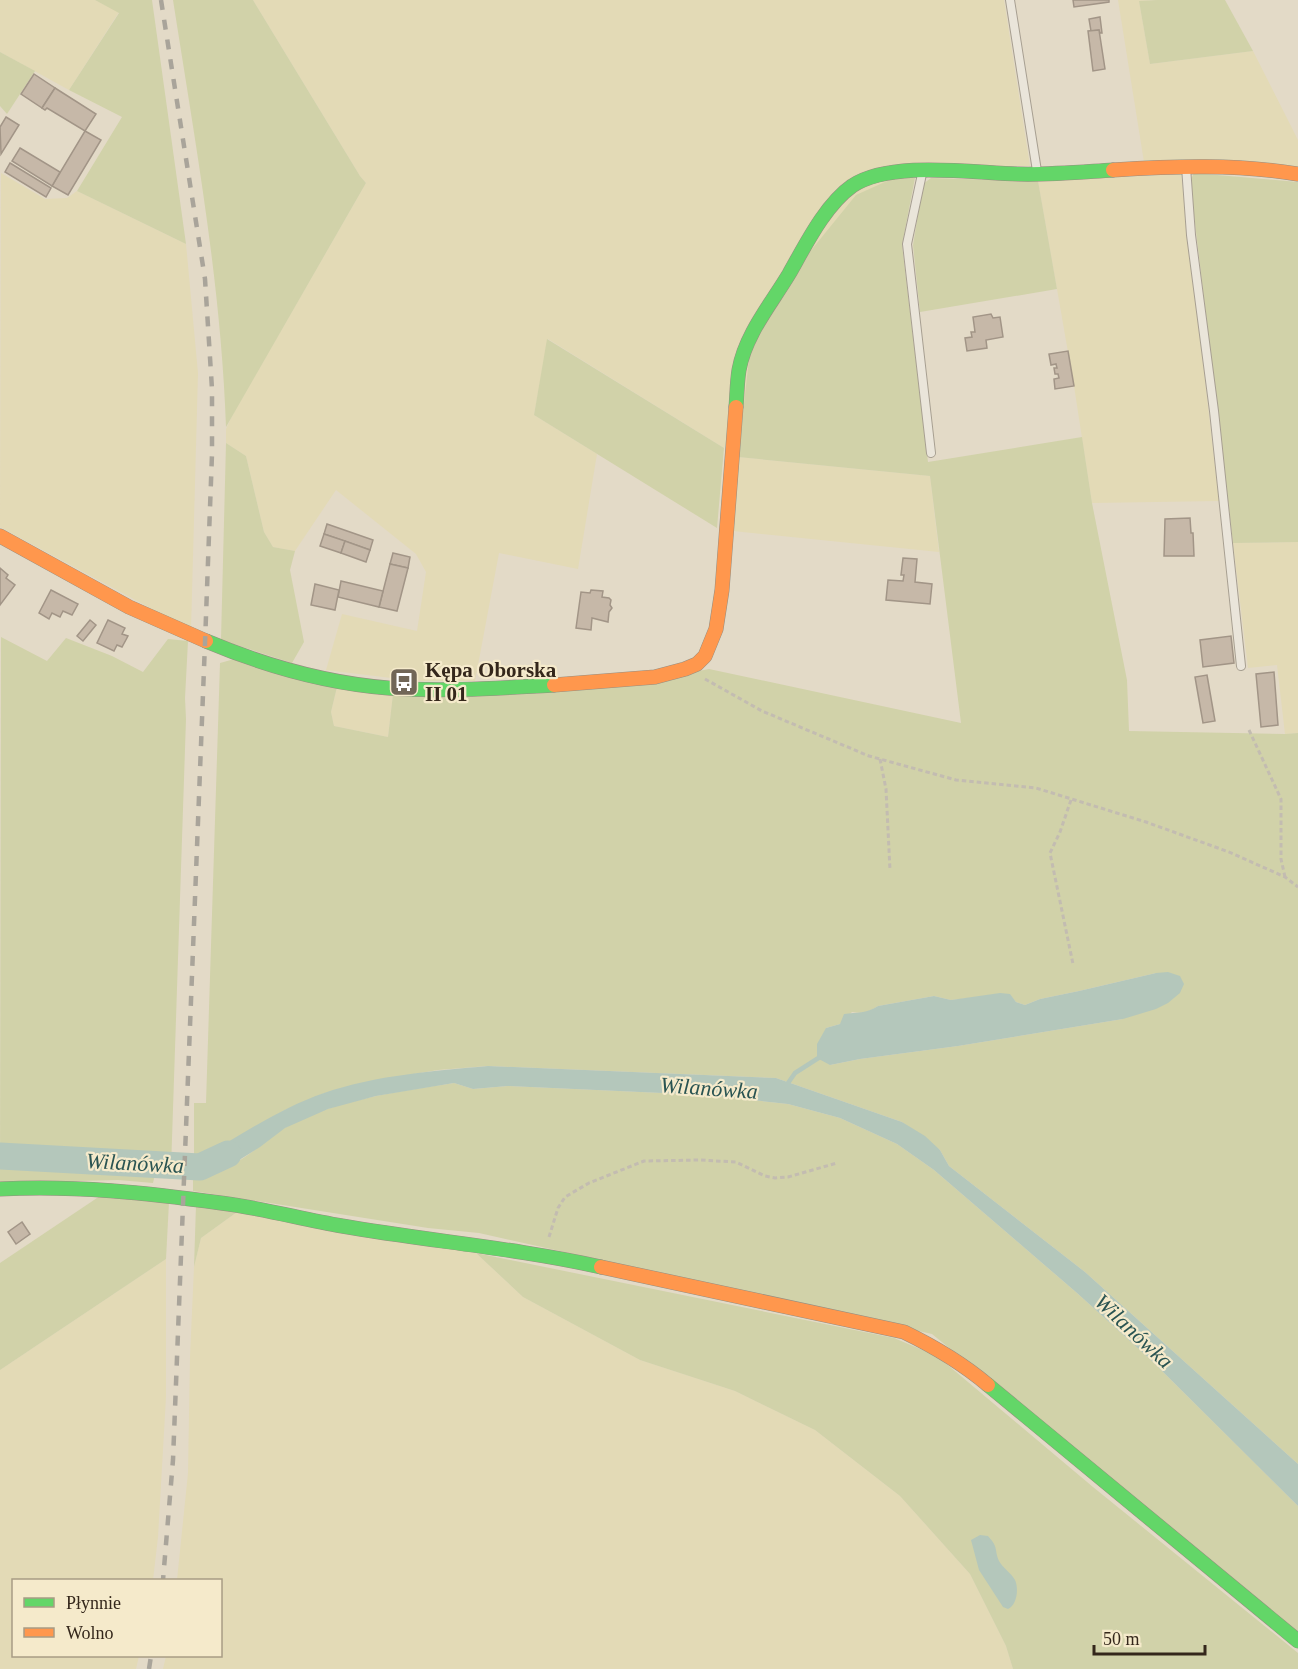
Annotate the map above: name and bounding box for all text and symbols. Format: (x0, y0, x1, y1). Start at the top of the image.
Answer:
place label: Kępa Oborska II 01 (425, 658, 557, 706)
bus stop icon: Kępa Oborska II 01 (388, 666, 420, 698)
water label: Wilanówka (659, 1072, 759, 1104)
water label: Wilanówka (86, 1148, 184, 1178)
water label: Wilanówka (1090, 1289, 1178, 1373)
legend (12, 1579, 222, 1657)
text: Płynnie (66, 1593, 121, 1613)
scale bar (1094, 1618, 1205, 1656)
text: Wolno (66, 1623, 114, 1643)
text: 50 m (1103, 1629, 1140, 1649)

